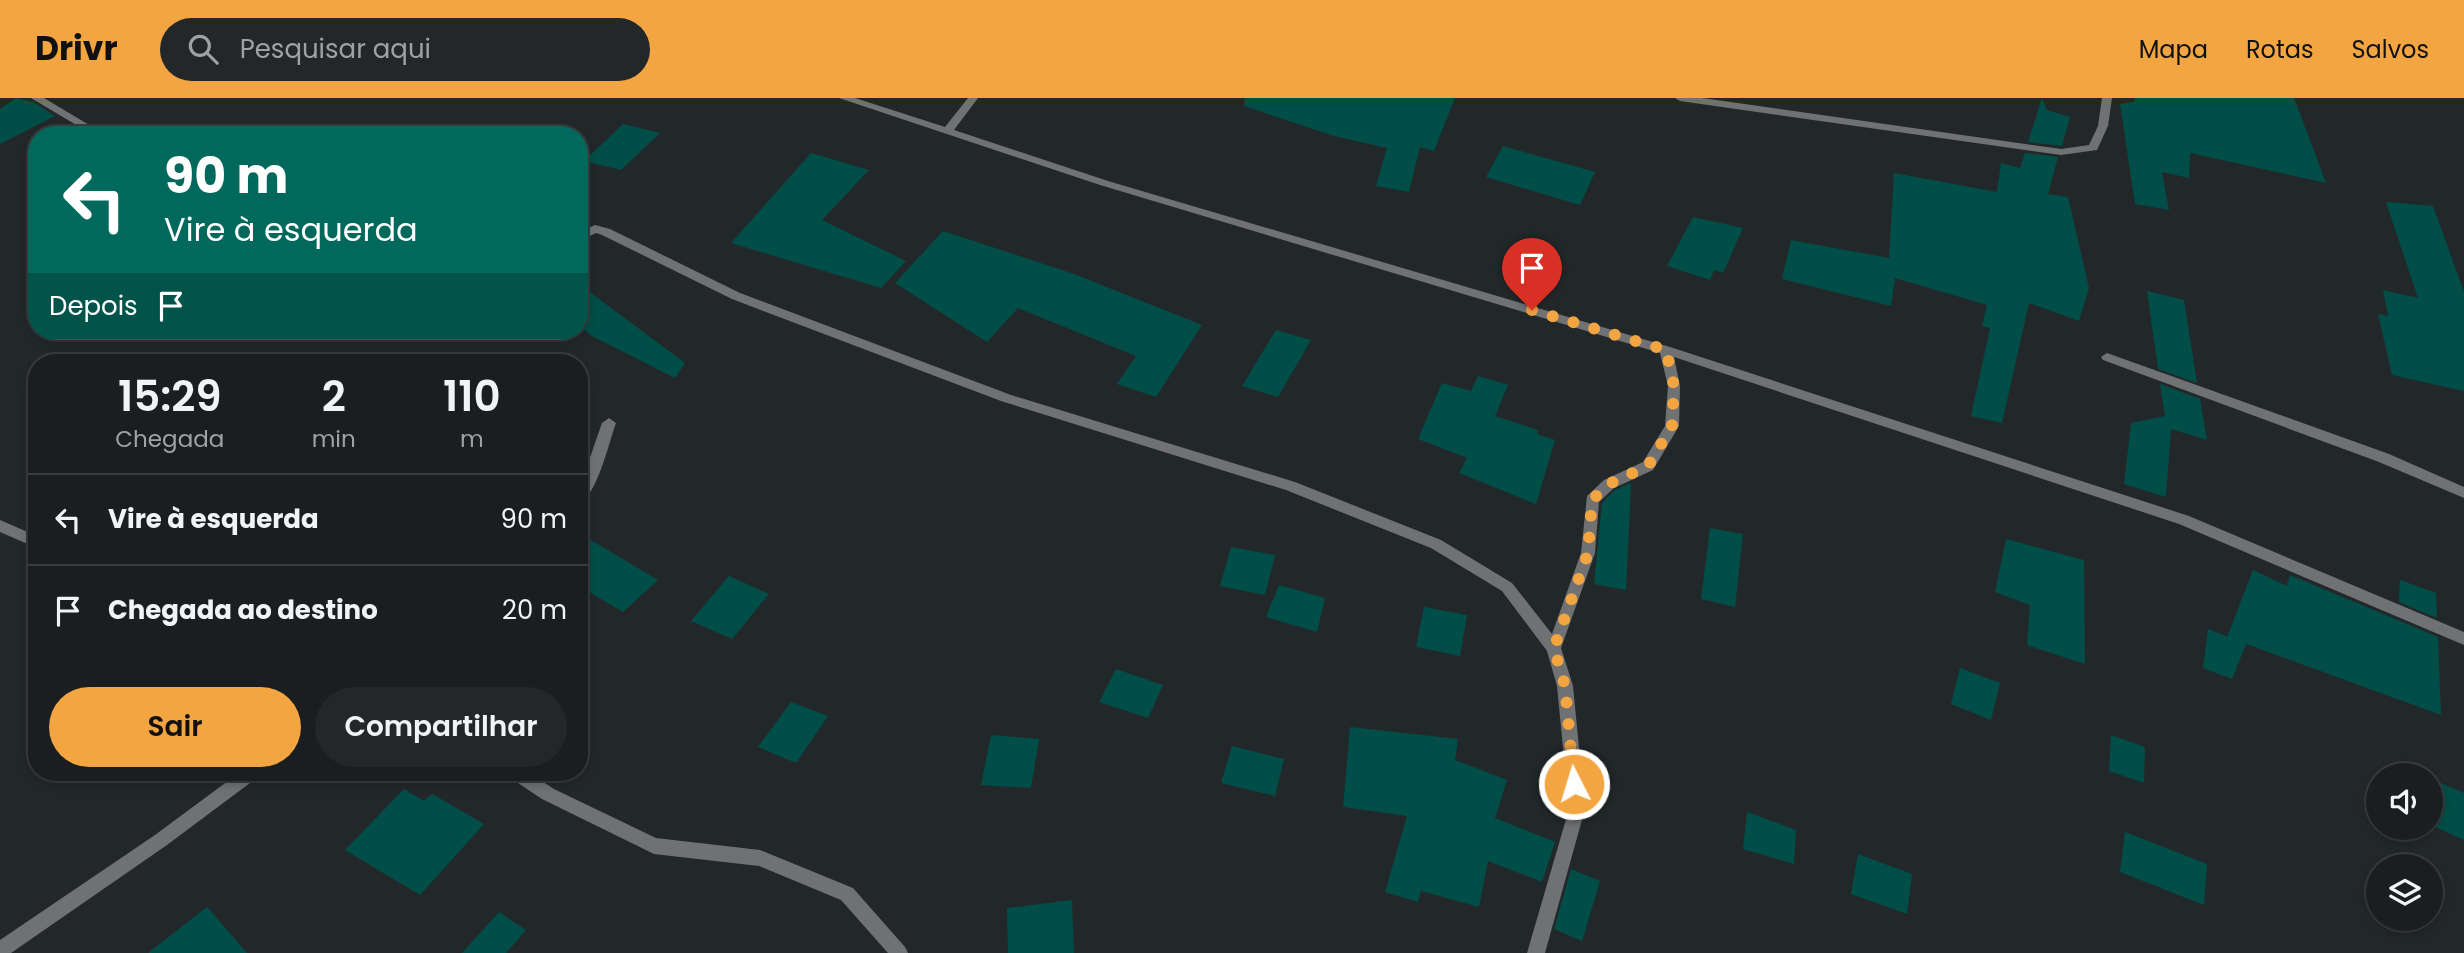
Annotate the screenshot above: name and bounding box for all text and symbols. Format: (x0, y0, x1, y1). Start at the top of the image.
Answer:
search box (160, 18, 650, 81)
text: Drivr (35, 25, 118, 72)
icon: search (184, 30, 222, 68)
text: Pesquisar aqui (240, 31, 431, 67)
text: Mapa (2139, 33, 2208, 66)
text: Rotas (2246, 33, 2313, 66)
text: Salvos (2351, 33, 2429, 66)
text: 90 m (164, 142, 288, 210)
icon: left (49, 154, 140, 245)
text: Vire à esquerda (164, 207, 418, 252)
pin (1502, 238, 1562, 310)
icon: arrive (1513, 249, 1551, 287)
icon: arrive (152, 287, 190, 325)
text: Depois (49, 288, 138, 324)
text: 15:29 (118, 367, 222, 426)
text: 2 (322, 367, 346, 426)
text: 110 (443, 367, 501, 426)
text: Chegada (115, 423, 224, 455)
text: min (312, 423, 356, 455)
text: m (460, 423, 484, 455)
icon: left (49, 501, 87, 539)
text: Vire à esquerda (108, 501, 319, 537)
text: 90 m (501, 501, 567, 537)
icon: arrive (49, 592, 87, 630)
text: Chegada ao destino (108, 592, 378, 628)
text: 20 m (502, 592, 567, 628)
button: Sair (49, 687, 301, 767)
button: Compartilhar (315, 687, 567, 767)
position arrow (1537, 747, 1611, 821)
map controls (2366, 763, 2443, 931)
button: sound (2366, 763, 2443, 840)
button: layers (2366, 854, 2443, 931)

